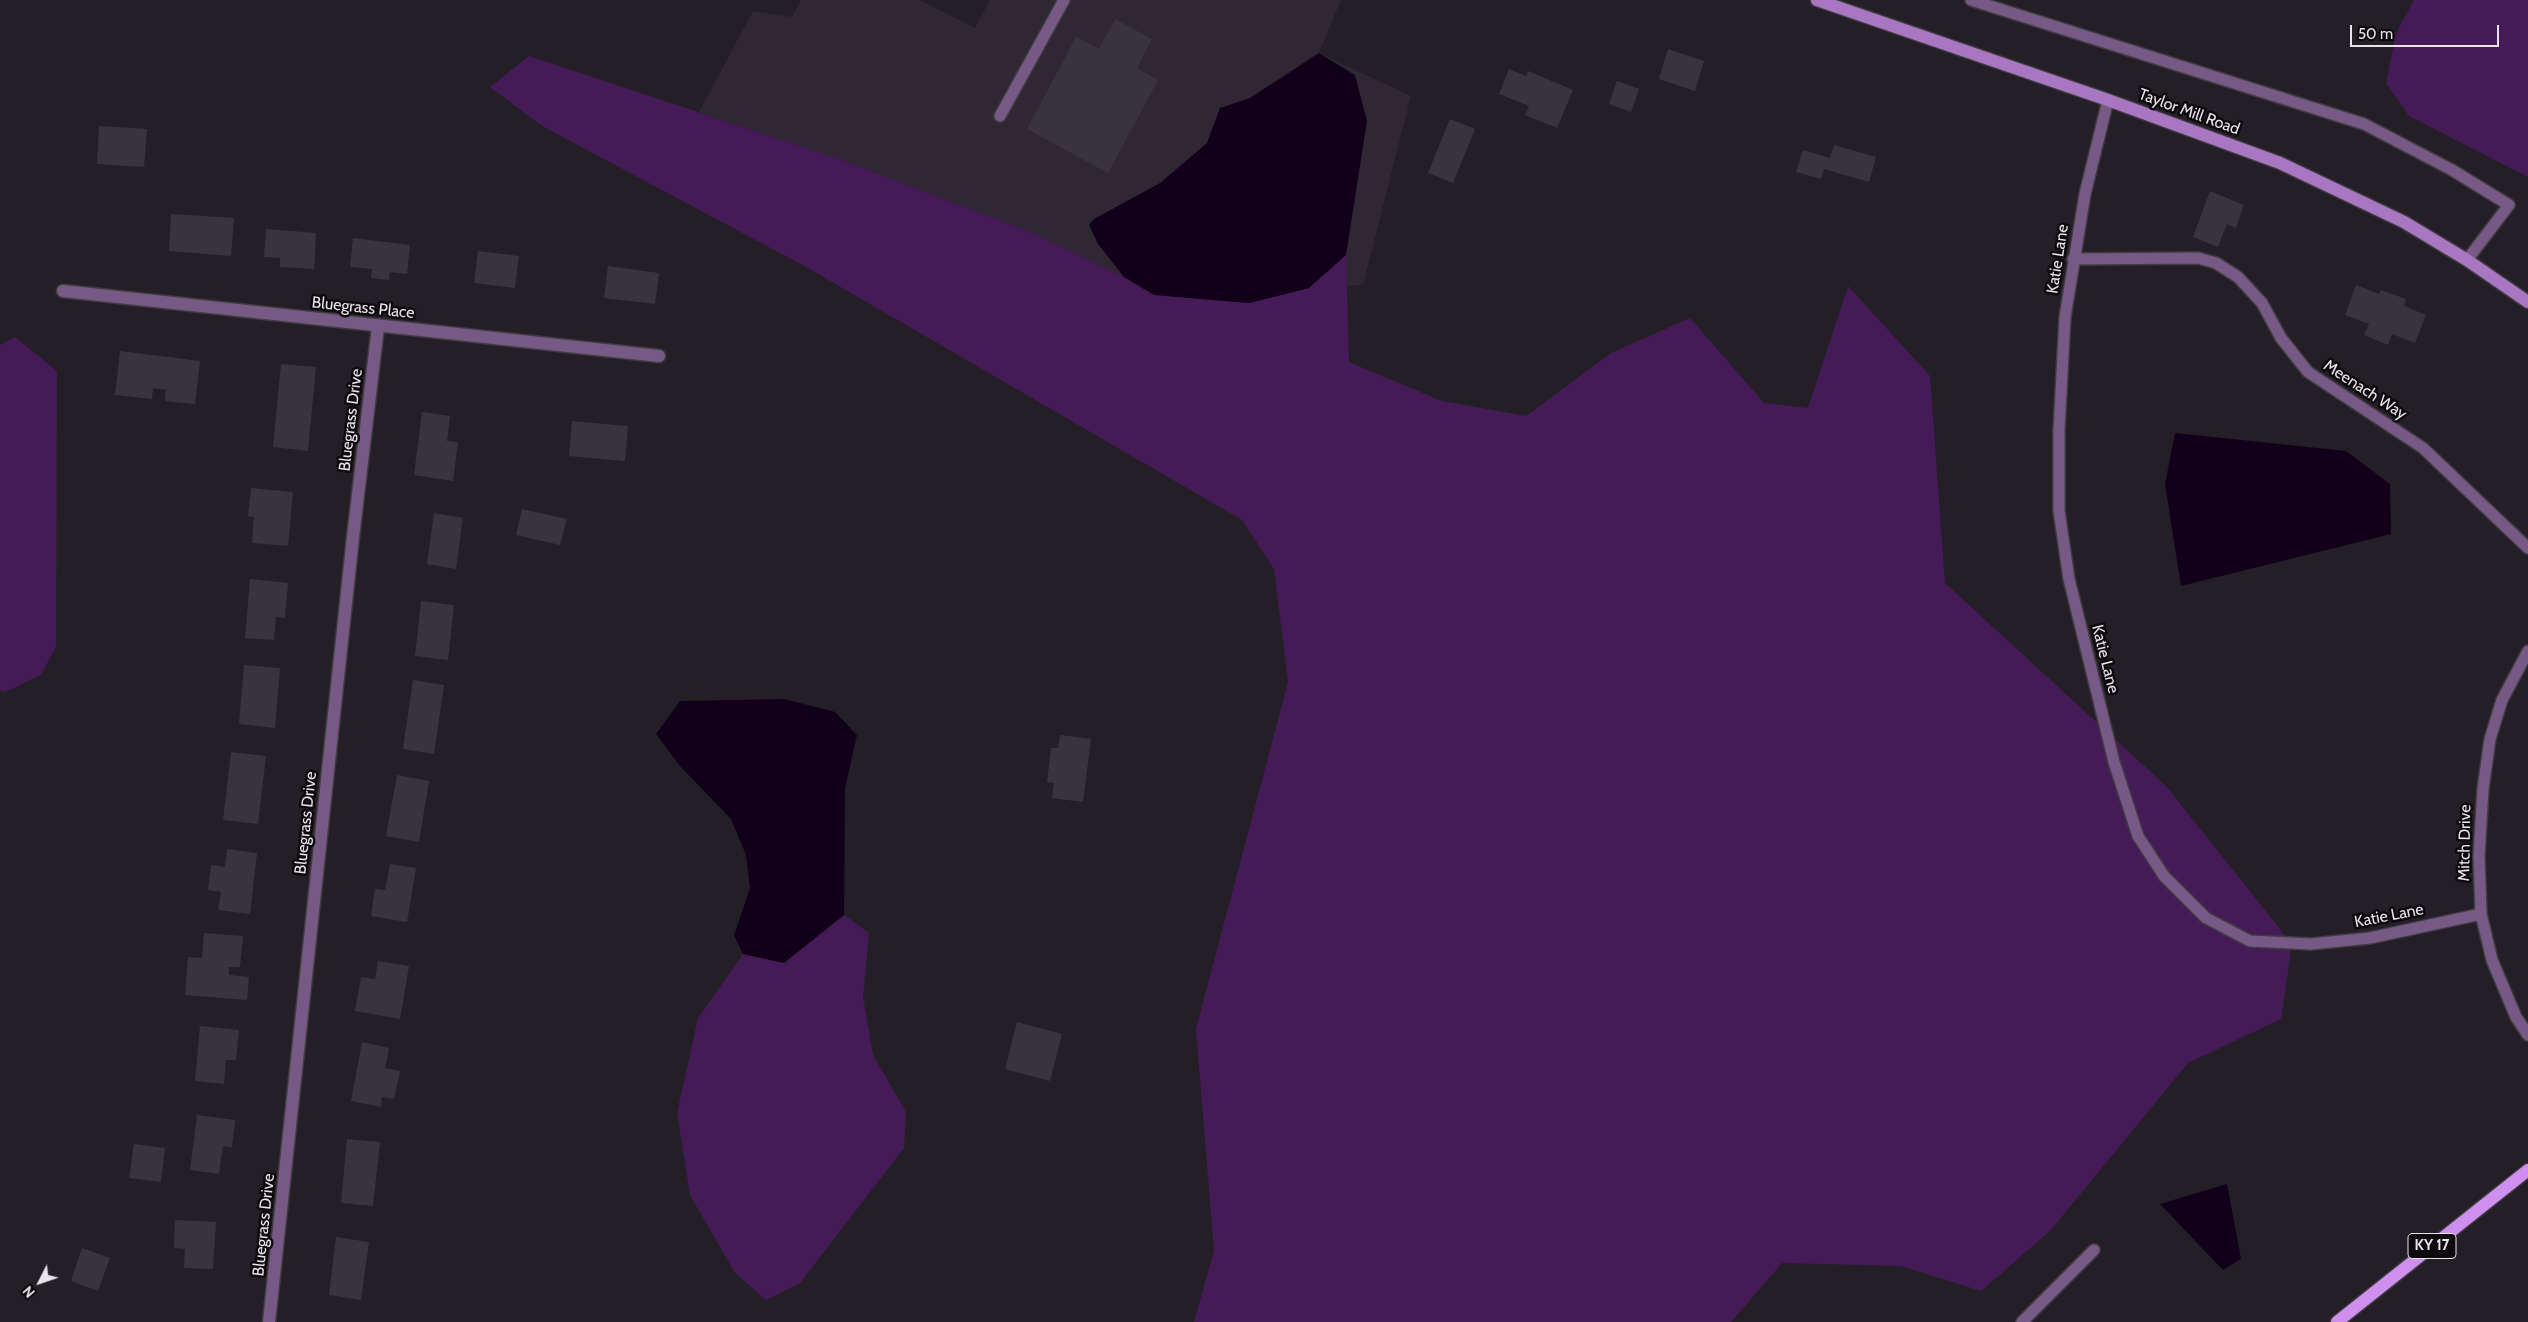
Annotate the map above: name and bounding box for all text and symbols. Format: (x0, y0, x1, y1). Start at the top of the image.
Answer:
scale bar (2353, 15, 2502, 47)
text: 50 m (2358, 25, 2393, 43)
street label: Taylor Mill Road (2136, 85, 2242, 139)
street label: Katie Lane (2043, 223, 2073, 295)
street label: Bluegrass Place (311, 293, 415, 323)
street label: Meenach Way (2320, 356, 2410, 424)
street label: Bluegrass Drive (335, 368, 367, 472)
street label: Katie Lane (2087, 623, 2123, 695)
street label: Bluegrass Drive (291, 771, 321, 875)
street label: Mitch Drive (2455, 804, 2475, 882)
street label: Katie Lane (2353, 900, 2425, 932)
street label: Bluegrass Drive (249, 1173, 279, 1277)
road number: KY 17 (2408, 1234, 2456, 1258)
north arrow (15, 1257, 65, 1307)
text: N (19, 1282, 39, 1301)

